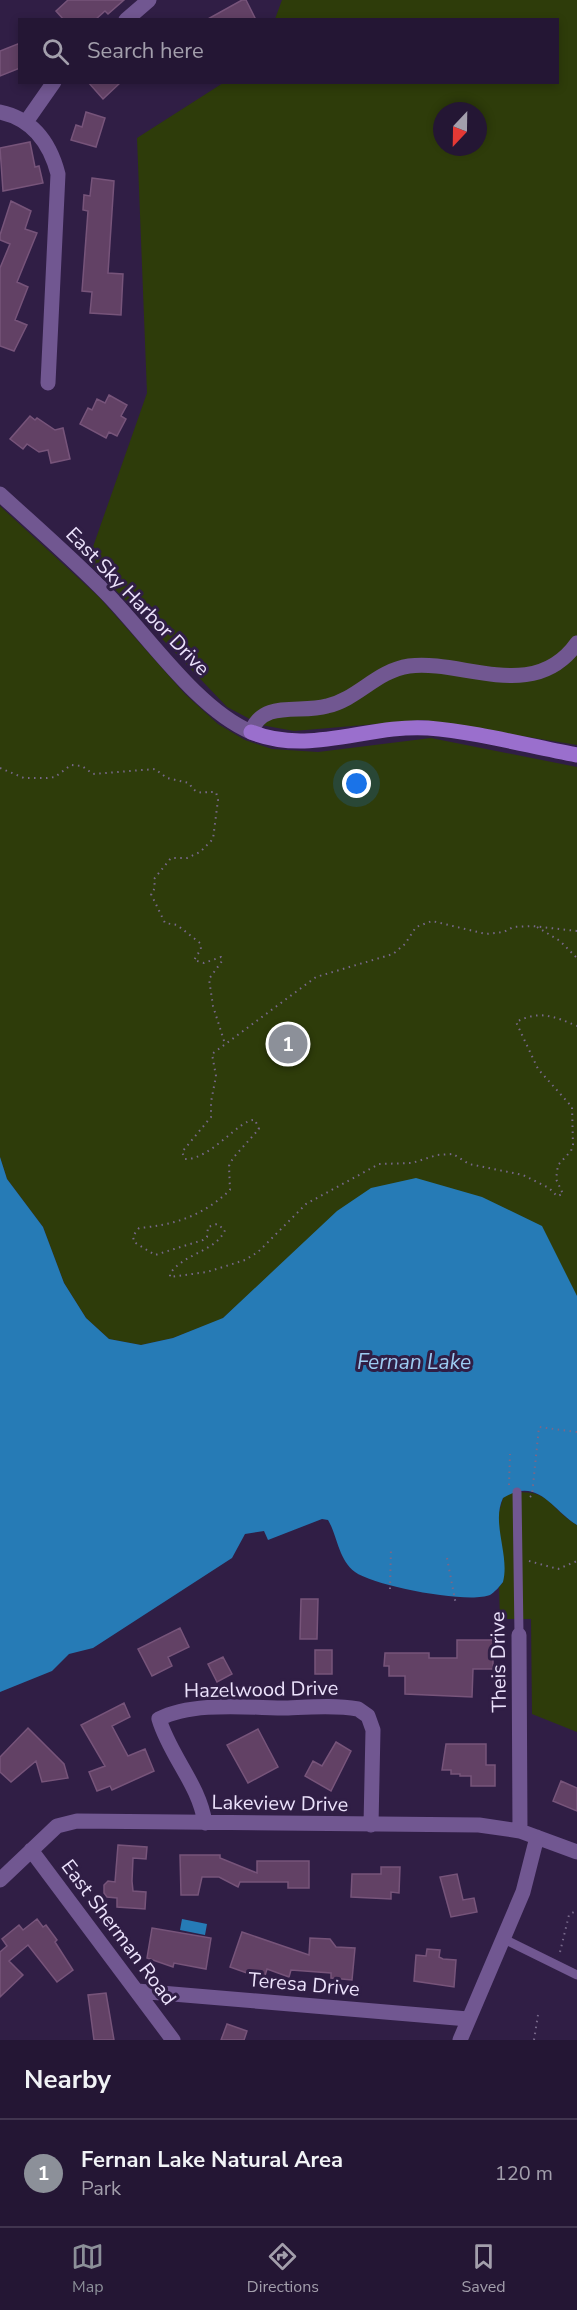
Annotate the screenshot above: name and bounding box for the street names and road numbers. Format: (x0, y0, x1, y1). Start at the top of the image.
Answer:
street label: East Sky Harbor Drive (60, 521, 216, 681)
street label: Theis Drive (484, 1611, 513, 1713)
street label: Hazelwood Drive (184, 1675, 338, 1704)
street label: Lakeview Drive (211, 1789, 349, 1818)
street label: East Sherman Road (55, 1854, 182, 2011)
street label: Teresa Drive (247, 1966, 361, 2003)

